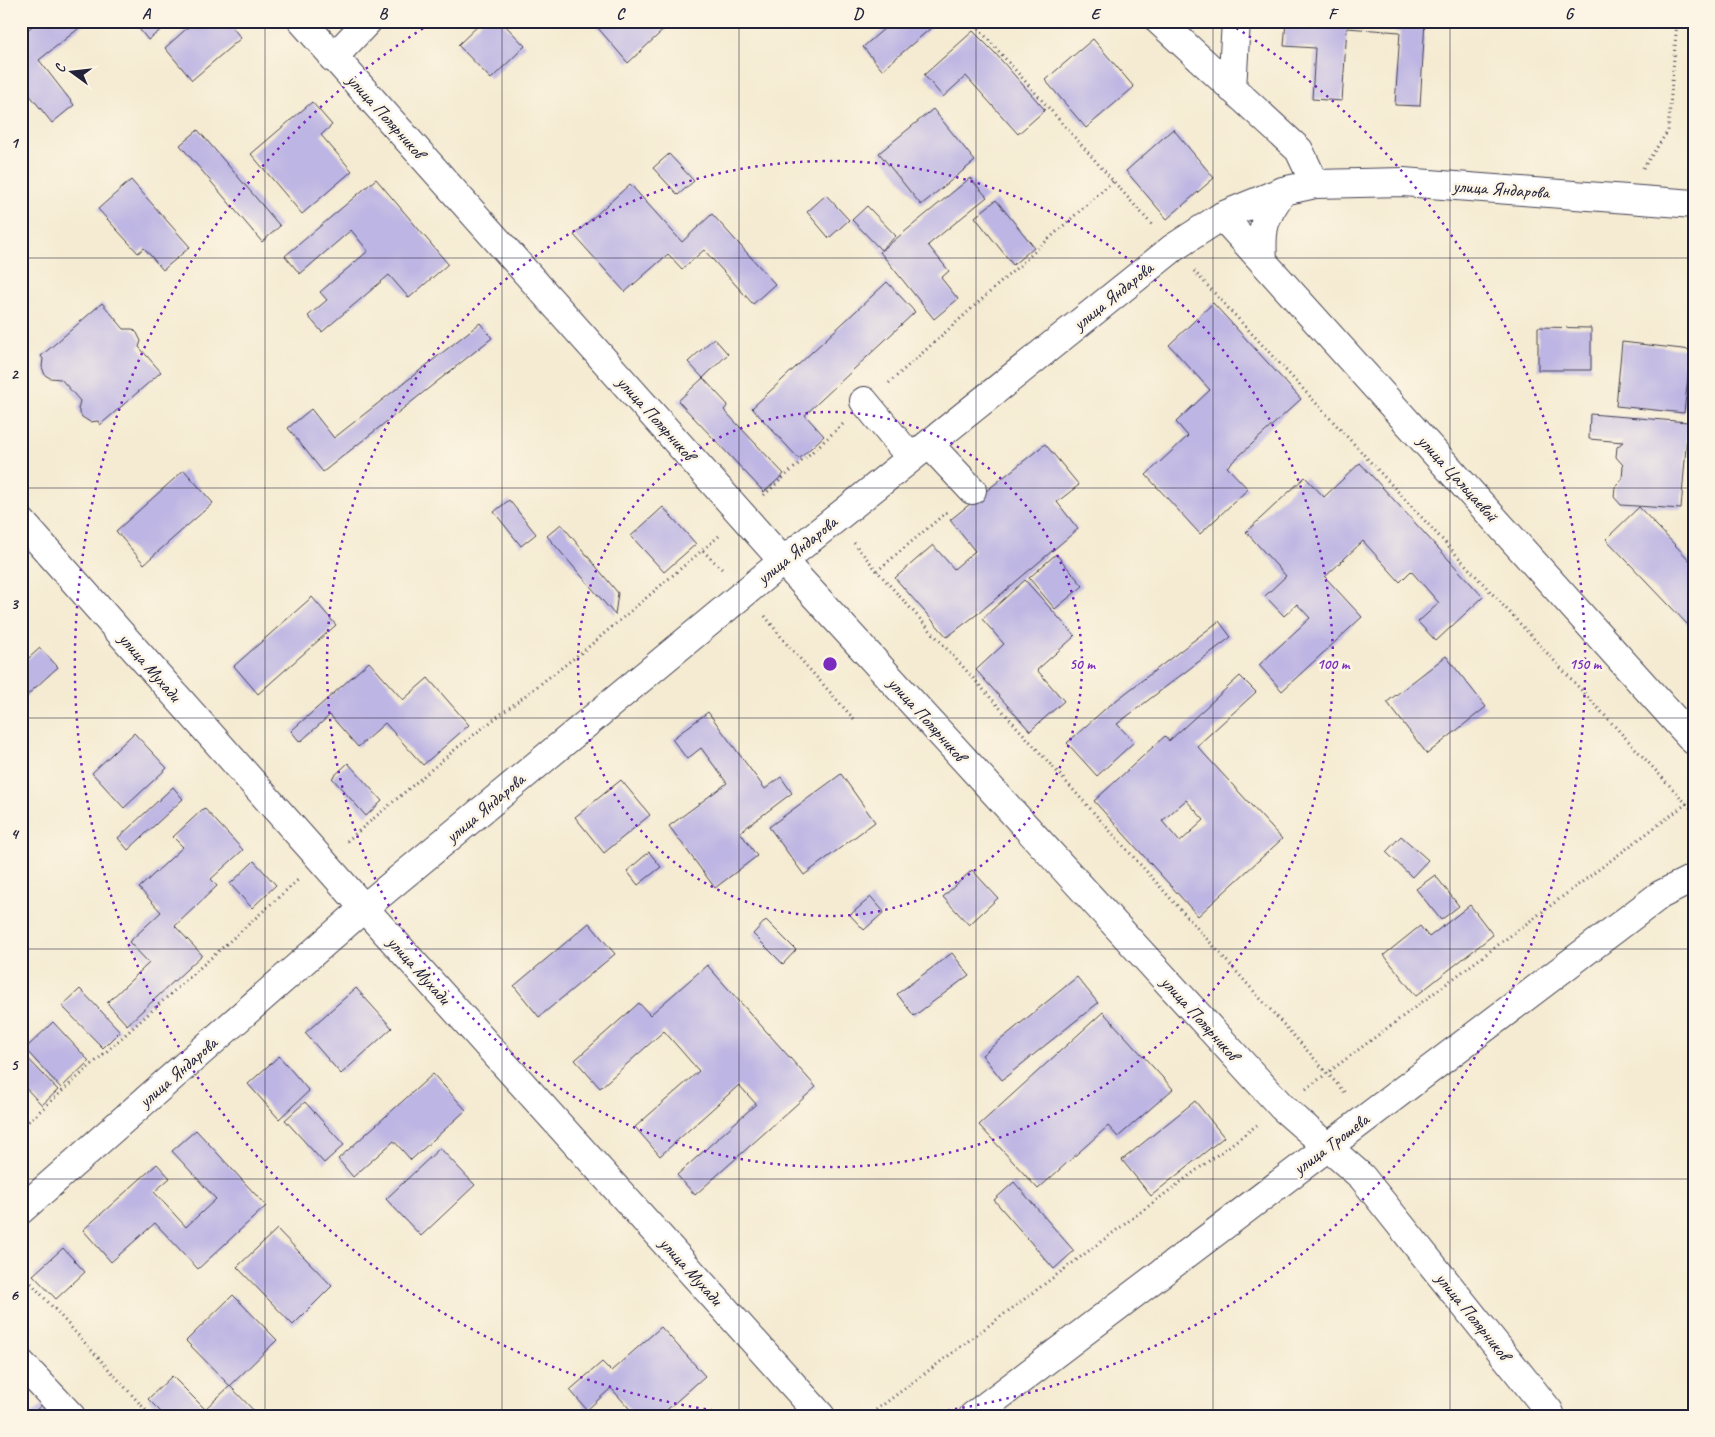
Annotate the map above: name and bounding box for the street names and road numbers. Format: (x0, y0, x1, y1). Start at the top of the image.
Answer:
street label: улица Полярников (342, 69, 433, 166)
street label: улица Яндарова (1451, 175, 1552, 203)
street label: улица Яндарова (1068, 256, 1159, 336)
street label: улица Полярников (612, 371, 703, 468)
street label: улица Цальцаевой (1412, 429, 1504, 527)
street label: улица Яндарова (752, 510, 843, 590)
street label: улица Мухади (113, 627, 187, 707)
street label: улица Полярников (883, 672, 974, 769)
street label: улица Яндарова (440, 768, 530, 848)
street label: улица Мухади (382, 931, 456, 1010)
street label: улица Полярников (1156, 971, 1247, 1068)
street label: улица Яндарова (134, 1031, 223, 1113)
street label: улица Трошева (1288, 1107, 1374, 1180)
street label: улица Мухади (654, 1232, 728, 1311)
street label: улица Полярников (1430, 1267, 1518, 1368)

